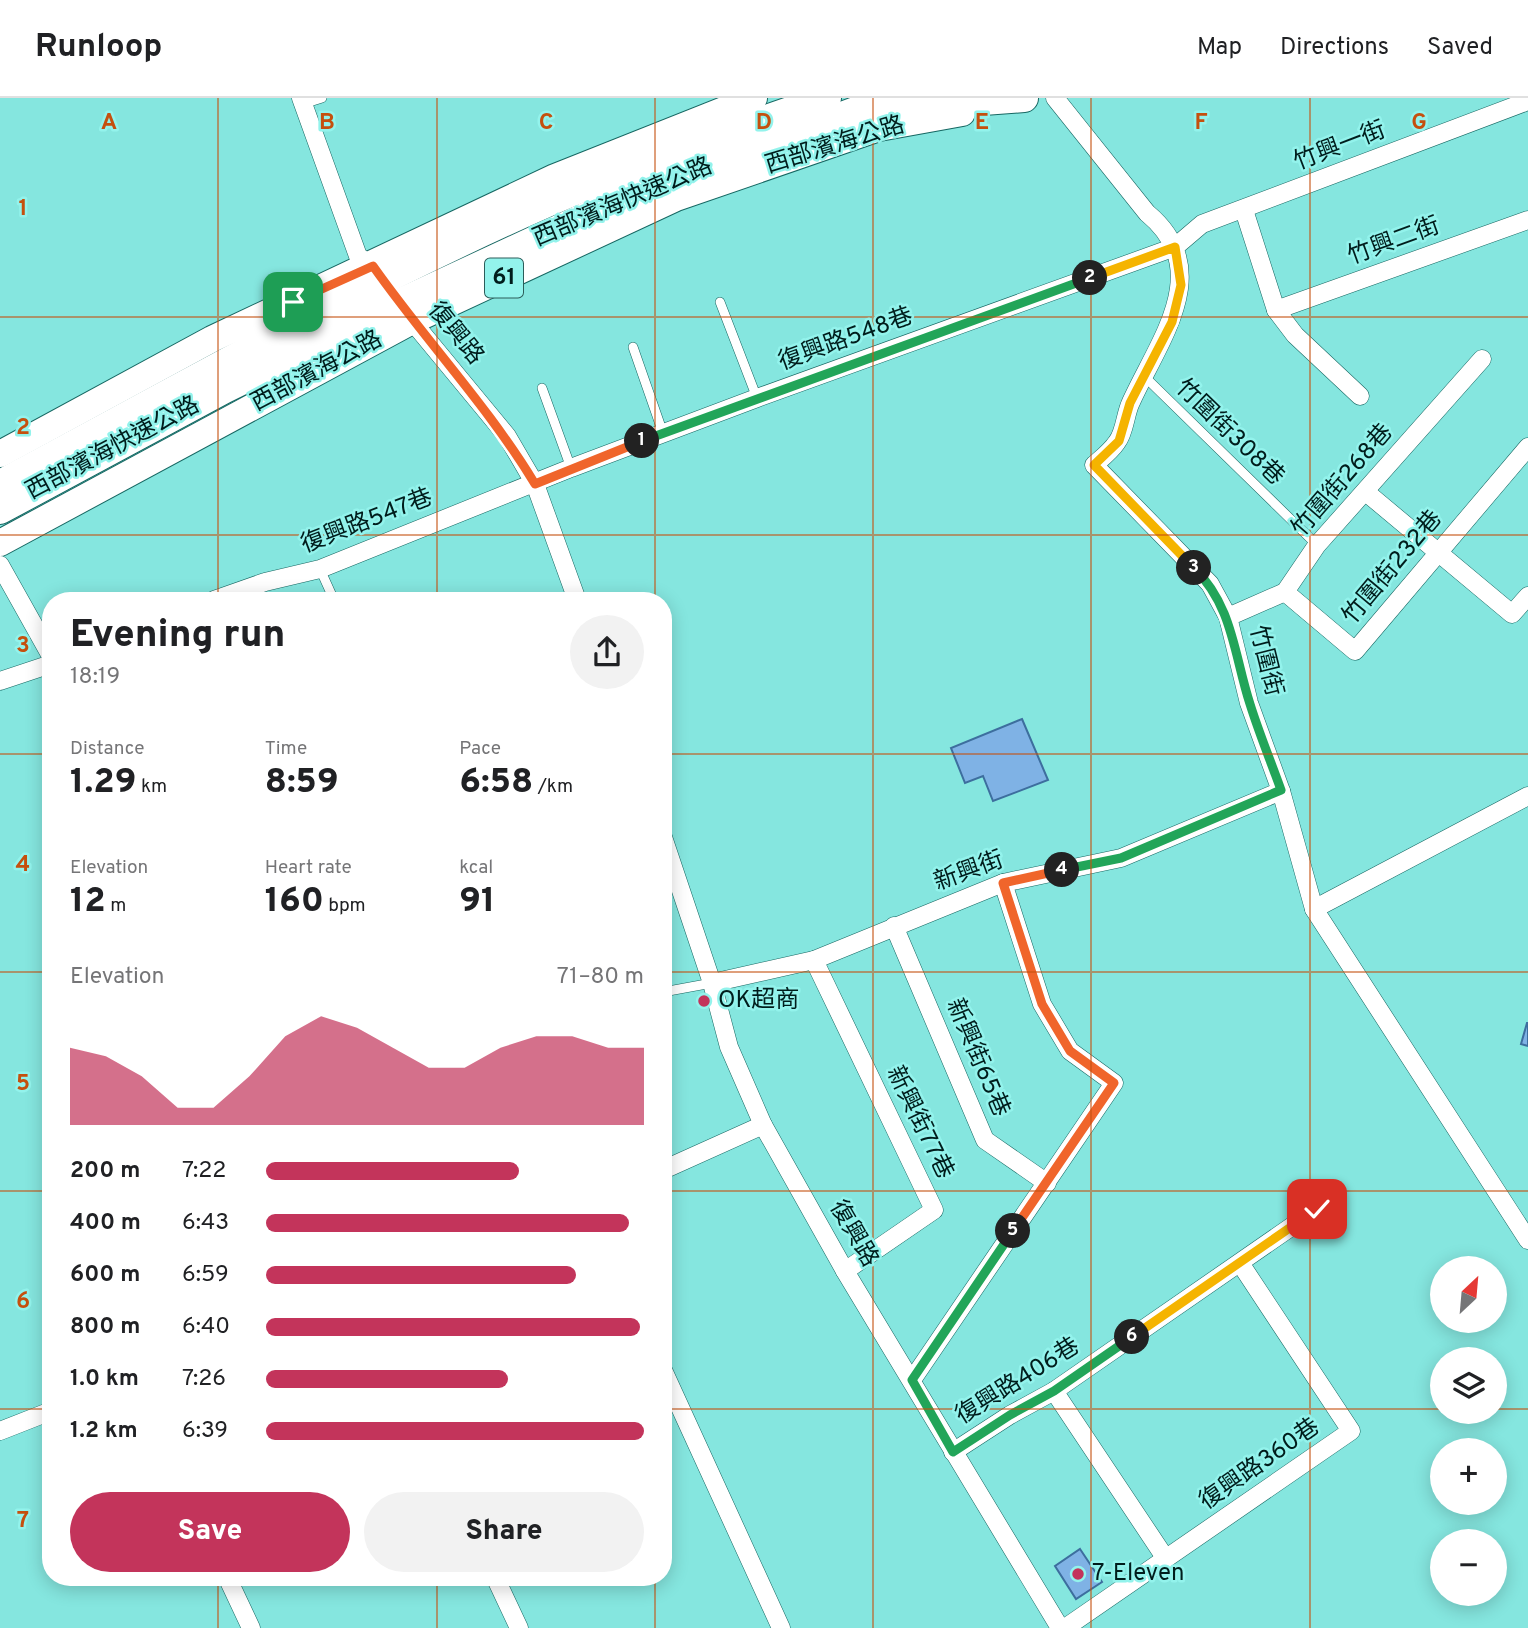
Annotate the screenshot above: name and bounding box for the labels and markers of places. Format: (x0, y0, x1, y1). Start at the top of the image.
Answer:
pin: 2 (1072, 260, 1108, 296)
pin (263, 272, 323, 332)
pin: 1 (624, 424, 660, 458)
pin: 3 (1176, 550, 1212, 586)
pin: 4 (1044, 852, 1080, 888)
place label: OK超商 (718, 986, 799, 1016)
marker: OK超商 (696, 993, 712, 1009)
pin (1287, 1179, 1347, 1239)
pin: 5 (996, 1214, 1030, 1248)
pin: 6 (1114, 1320, 1150, 1354)
place label: 7-Eleven (1092, 1559, 1185, 1589)
marker: 7-Eleven (1070, 1566, 1086, 1582)

